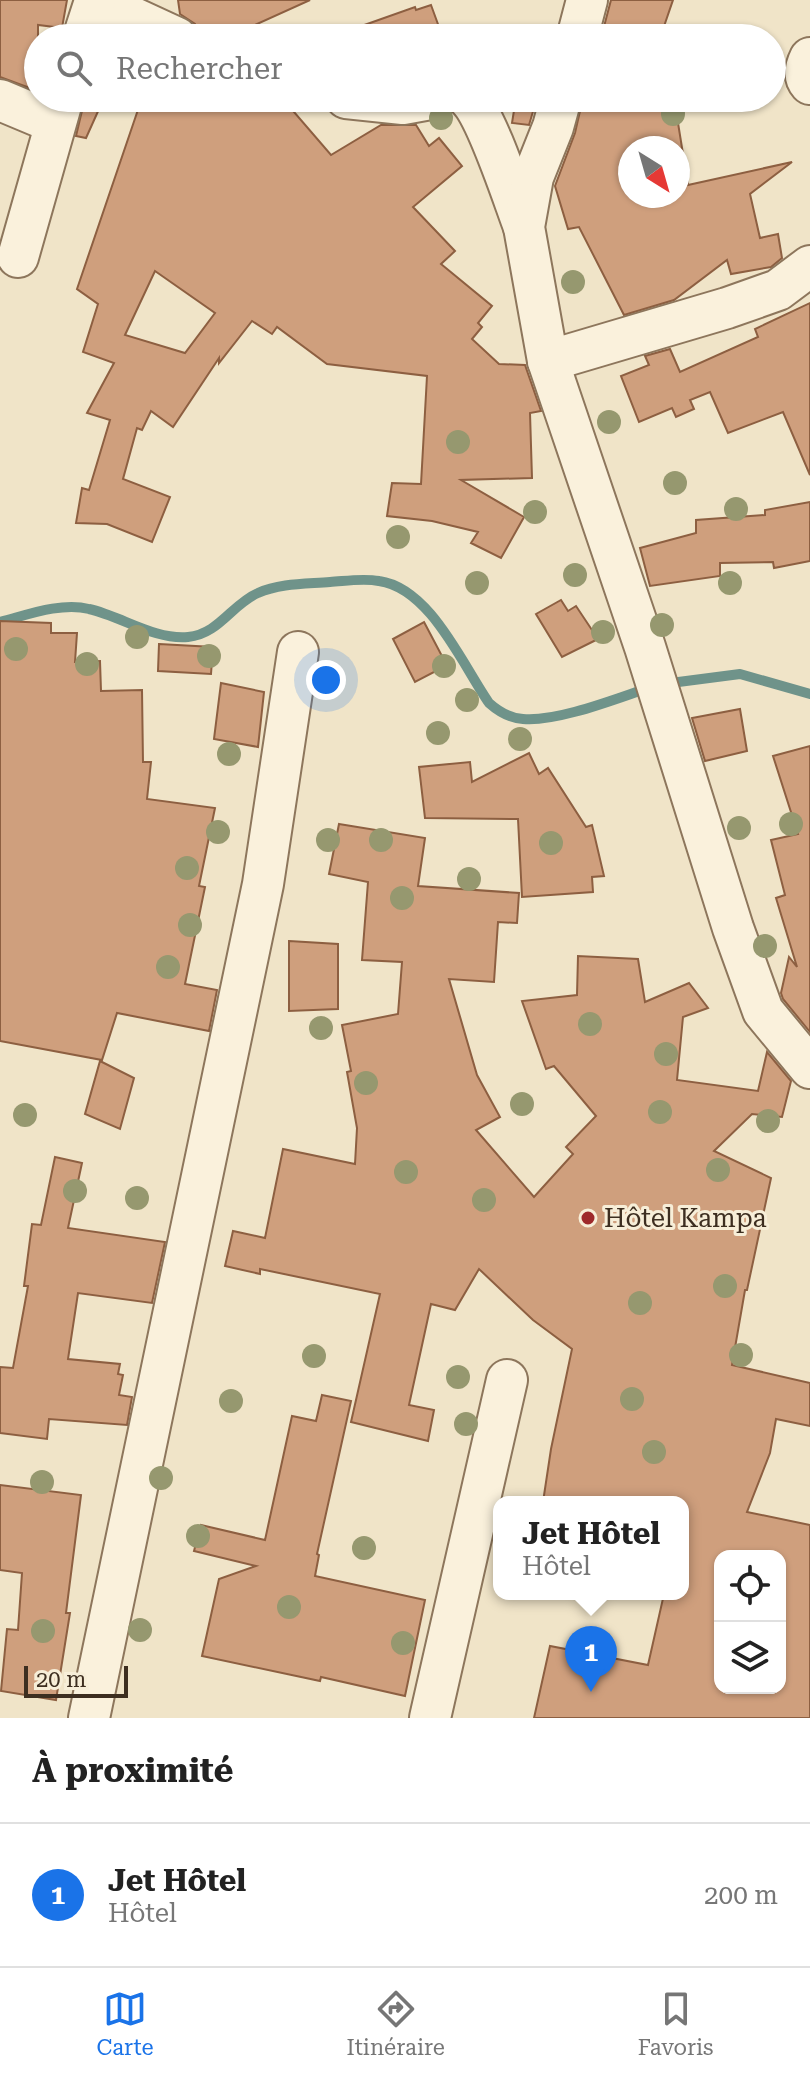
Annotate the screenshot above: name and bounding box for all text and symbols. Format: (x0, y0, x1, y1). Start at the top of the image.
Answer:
search box (24, 24, 786, 112)
icon: search (52, 46, 96, 90)
text: Rechercher (116, 51, 283, 86)
north arrow (618, 136, 690, 208)
your location (306, 660, 346, 700)
place label: Hôtel Kampa (604, 1203, 767, 1233)
marker: Hôtel Kampa (579, 1209, 597, 1227)
popup (493, 1496, 689, 1600)
text: Jet Hôtel (522, 1516, 660, 1551)
map controls (714, 1550, 786, 1694)
button: locate (714, 1550, 786, 1622)
text: Hôtel (522, 1551, 591, 1581)
button: layers (714, 1622, 786, 1694)
pin: 1 (565, 1626, 617, 1692)
scale bar (24, 1662, 128, 1698)
text: 20 m (36, 1667, 86, 1692)
text: À proximité (32, 1750, 233, 1790)
text: Jet Hôtel (108, 1863, 246, 1898)
text: 1 (51, 1880, 65, 1910)
text: 200 m (704, 1880, 778, 1910)
text: Hôtel (108, 1898, 177, 1928)
tab: Carte (96, 1987, 154, 2060)
tab: Itinéraire (346, 1987, 445, 2060)
tab: Favoris (638, 1987, 714, 2060)

